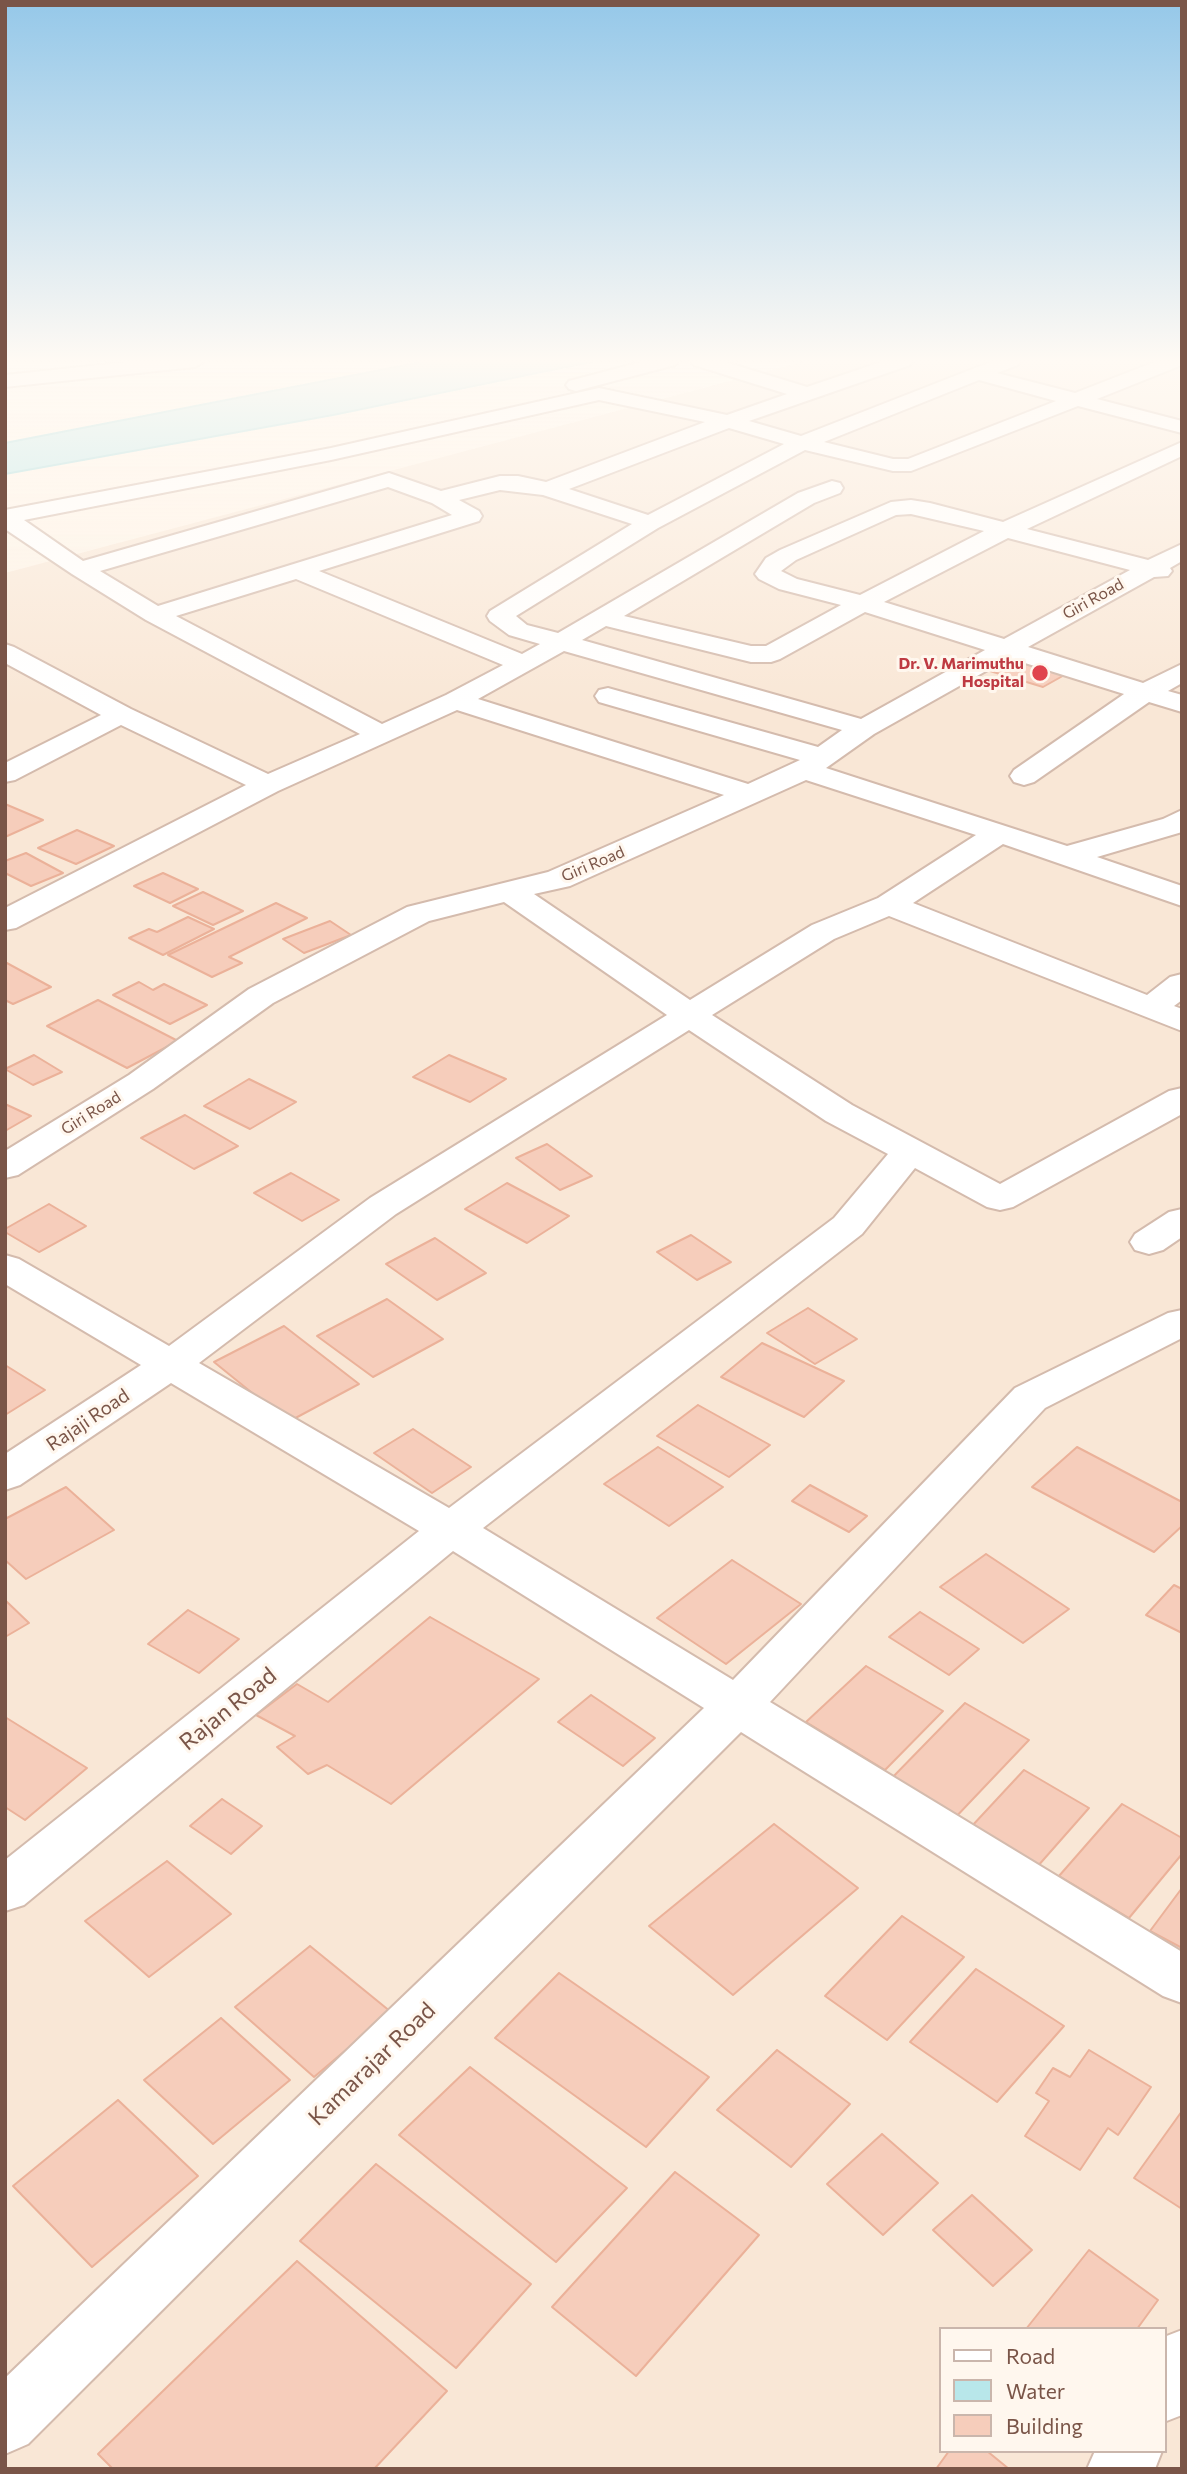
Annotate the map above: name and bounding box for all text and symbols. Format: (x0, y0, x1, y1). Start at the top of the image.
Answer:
street label: Giri Road (1059, 574, 1127, 624)
place label: Dr. V. Marimuthu Hospital (899, 654, 1024, 692)
marker: Dr. V. Marimuthu Hospital (1030, 663, 1050, 683)
street label: Giri Road (559, 842, 627, 886)
street label: Giri Road (58, 1087, 124, 1139)
street label: Rajaji Road (42, 1384, 134, 1456)
street label: Rajan Road (174, 1662, 282, 1756)
street label: Kamarajar Road (303, 1997, 441, 2131)
legend (939, 2327, 1166, 2453)
text: Road (1006, 2343, 1055, 2368)
text: Water (1006, 2378, 1065, 2403)
text: Building (1006, 2413, 1083, 2438)

